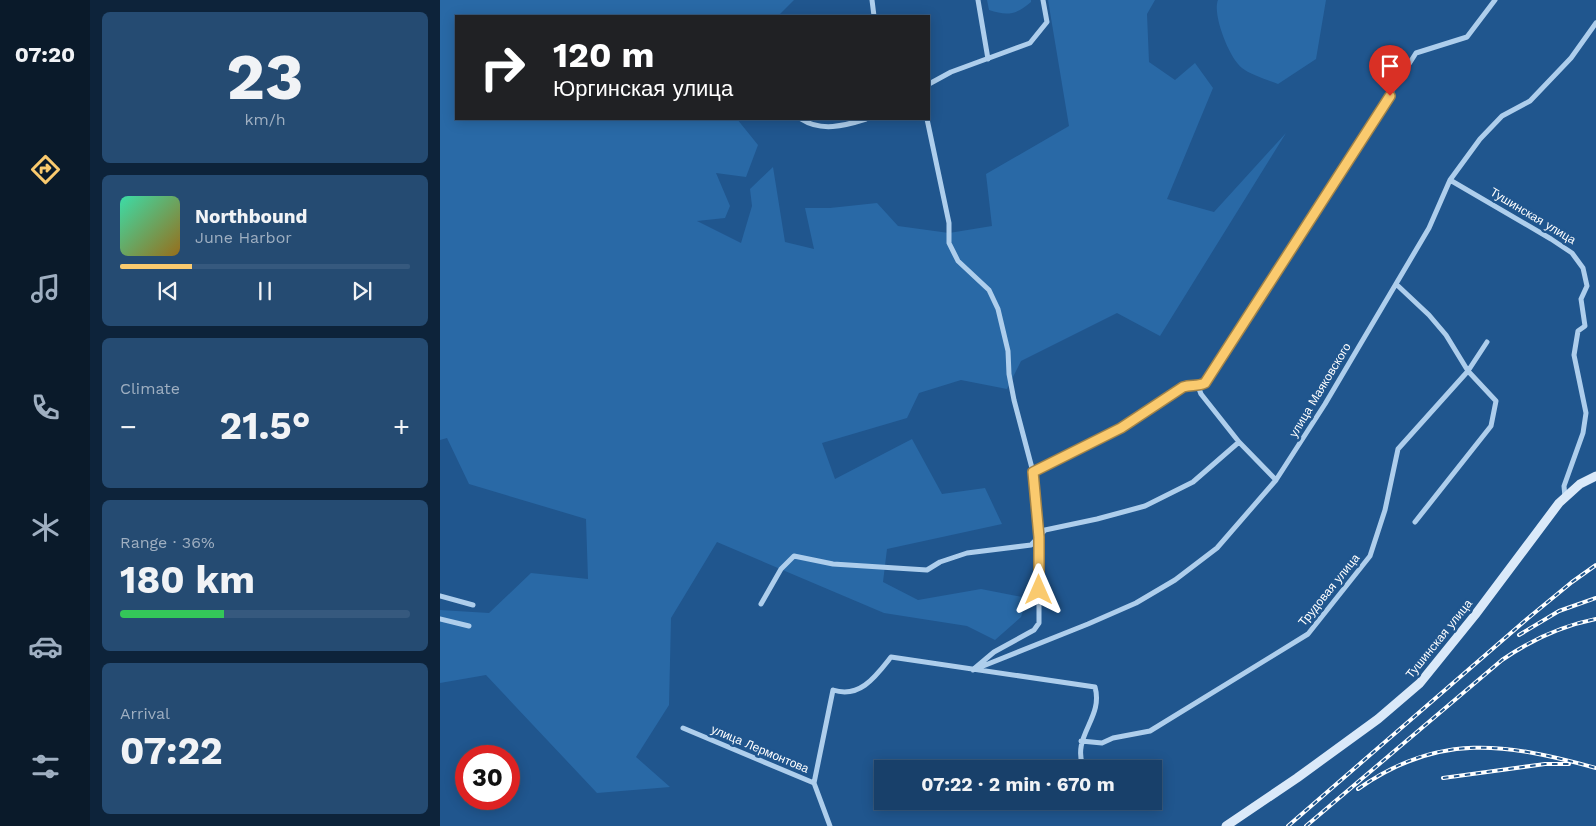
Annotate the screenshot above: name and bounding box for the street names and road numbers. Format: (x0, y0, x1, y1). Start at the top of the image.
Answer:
street label: Тушинская улица (1488, 185, 1579, 247)
street label: улица Маяковского (1286, 340, 1354, 440)
street label: Трудовая улица (1296, 551, 1363, 629)
street label: Тушинская улица (1403, 597, 1475, 681)
street label: улица Лермонтова (709, 722, 811, 776)

